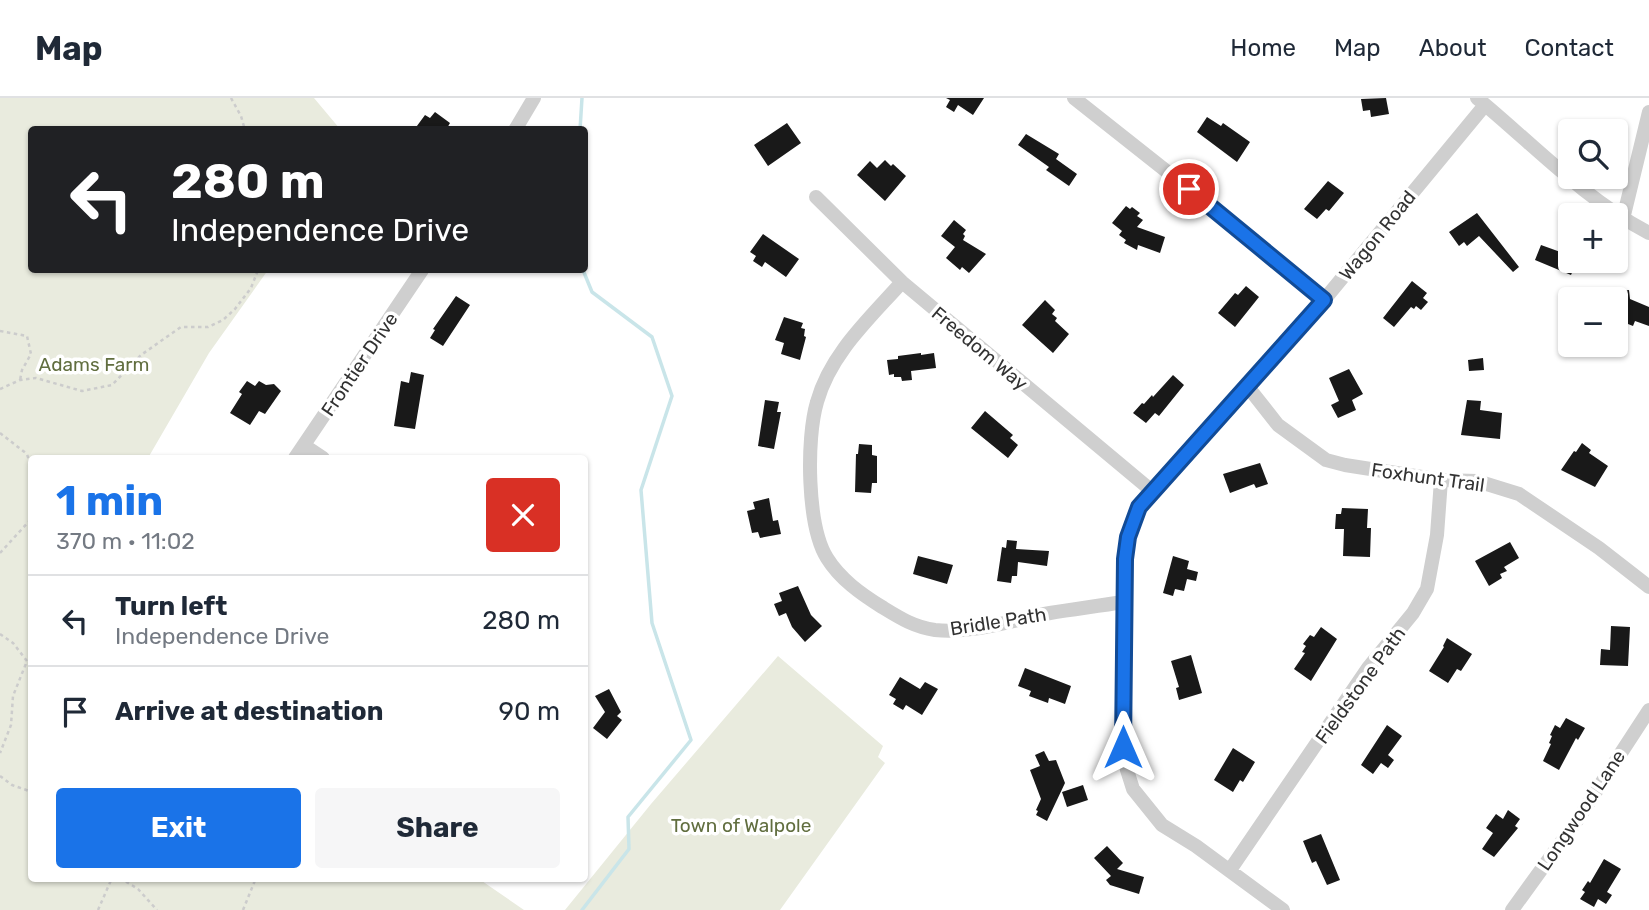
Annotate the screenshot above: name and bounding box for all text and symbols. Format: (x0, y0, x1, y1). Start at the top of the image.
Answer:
text: Map (35, 29, 103, 68)
text: Home (1230, 34, 1296, 62)
text: Map (1334, 34, 1381, 62)
text: About (1419, 34, 1487, 62)
text: Contact (1525, 34, 1614, 62)
map controls (1558, 119, 1628, 357)
button: search (1558, 119, 1628, 189)
text: 280 m (171, 152, 325, 210)
icon: left (56, 154, 147, 245)
pin (1159, 159, 1219, 219)
icon: arrive (1170, 170, 1208, 208)
street label: Wagon Road (1334, 186, 1421, 285)
button: + (1558, 203, 1628, 273)
text: Independence Drive (171, 211, 469, 249)
button: − (1558, 287, 1628, 357)
street label: Freedom Way (927, 302, 1032, 395)
street label: Frontier Drive (316, 308, 402, 420)
park label: Adams Farm (39, 353, 149, 376)
street label: Foxhunt Trail (1370, 458, 1486, 497)
text: 1 min (56, 476, 163, 526)
button: close (486, 478, 560, 552)
text: 370 m · 11:02 (56, 527, 195, 555)
text: Turn left (115, 591, 227, 622)
icon: left (56, 602, 94, 640)
street label: Bridle Path (948, 603, 1048, 640)
text: 280 m (482, 605, 560, 636)
text: Independence Drive (115, 622, 329, 650)
street label: Fieldstone Path (1310, 623, 1410, 748)
icon: arrive (56, 693, 94, 731)
text: Arrive at destination (115, 696, 383, 727)
text: 90 m (499, 696, 560, 727)
position arrow (1086, 710, 1160, 784)
street label: Longwood Lane (1533, 746, 1630, 875)
button: Exit (56, 788, 301, 868)
button: Share (315, 788, 560, 868)
park label: Town of Walpole (671, 814, 811, 837)

